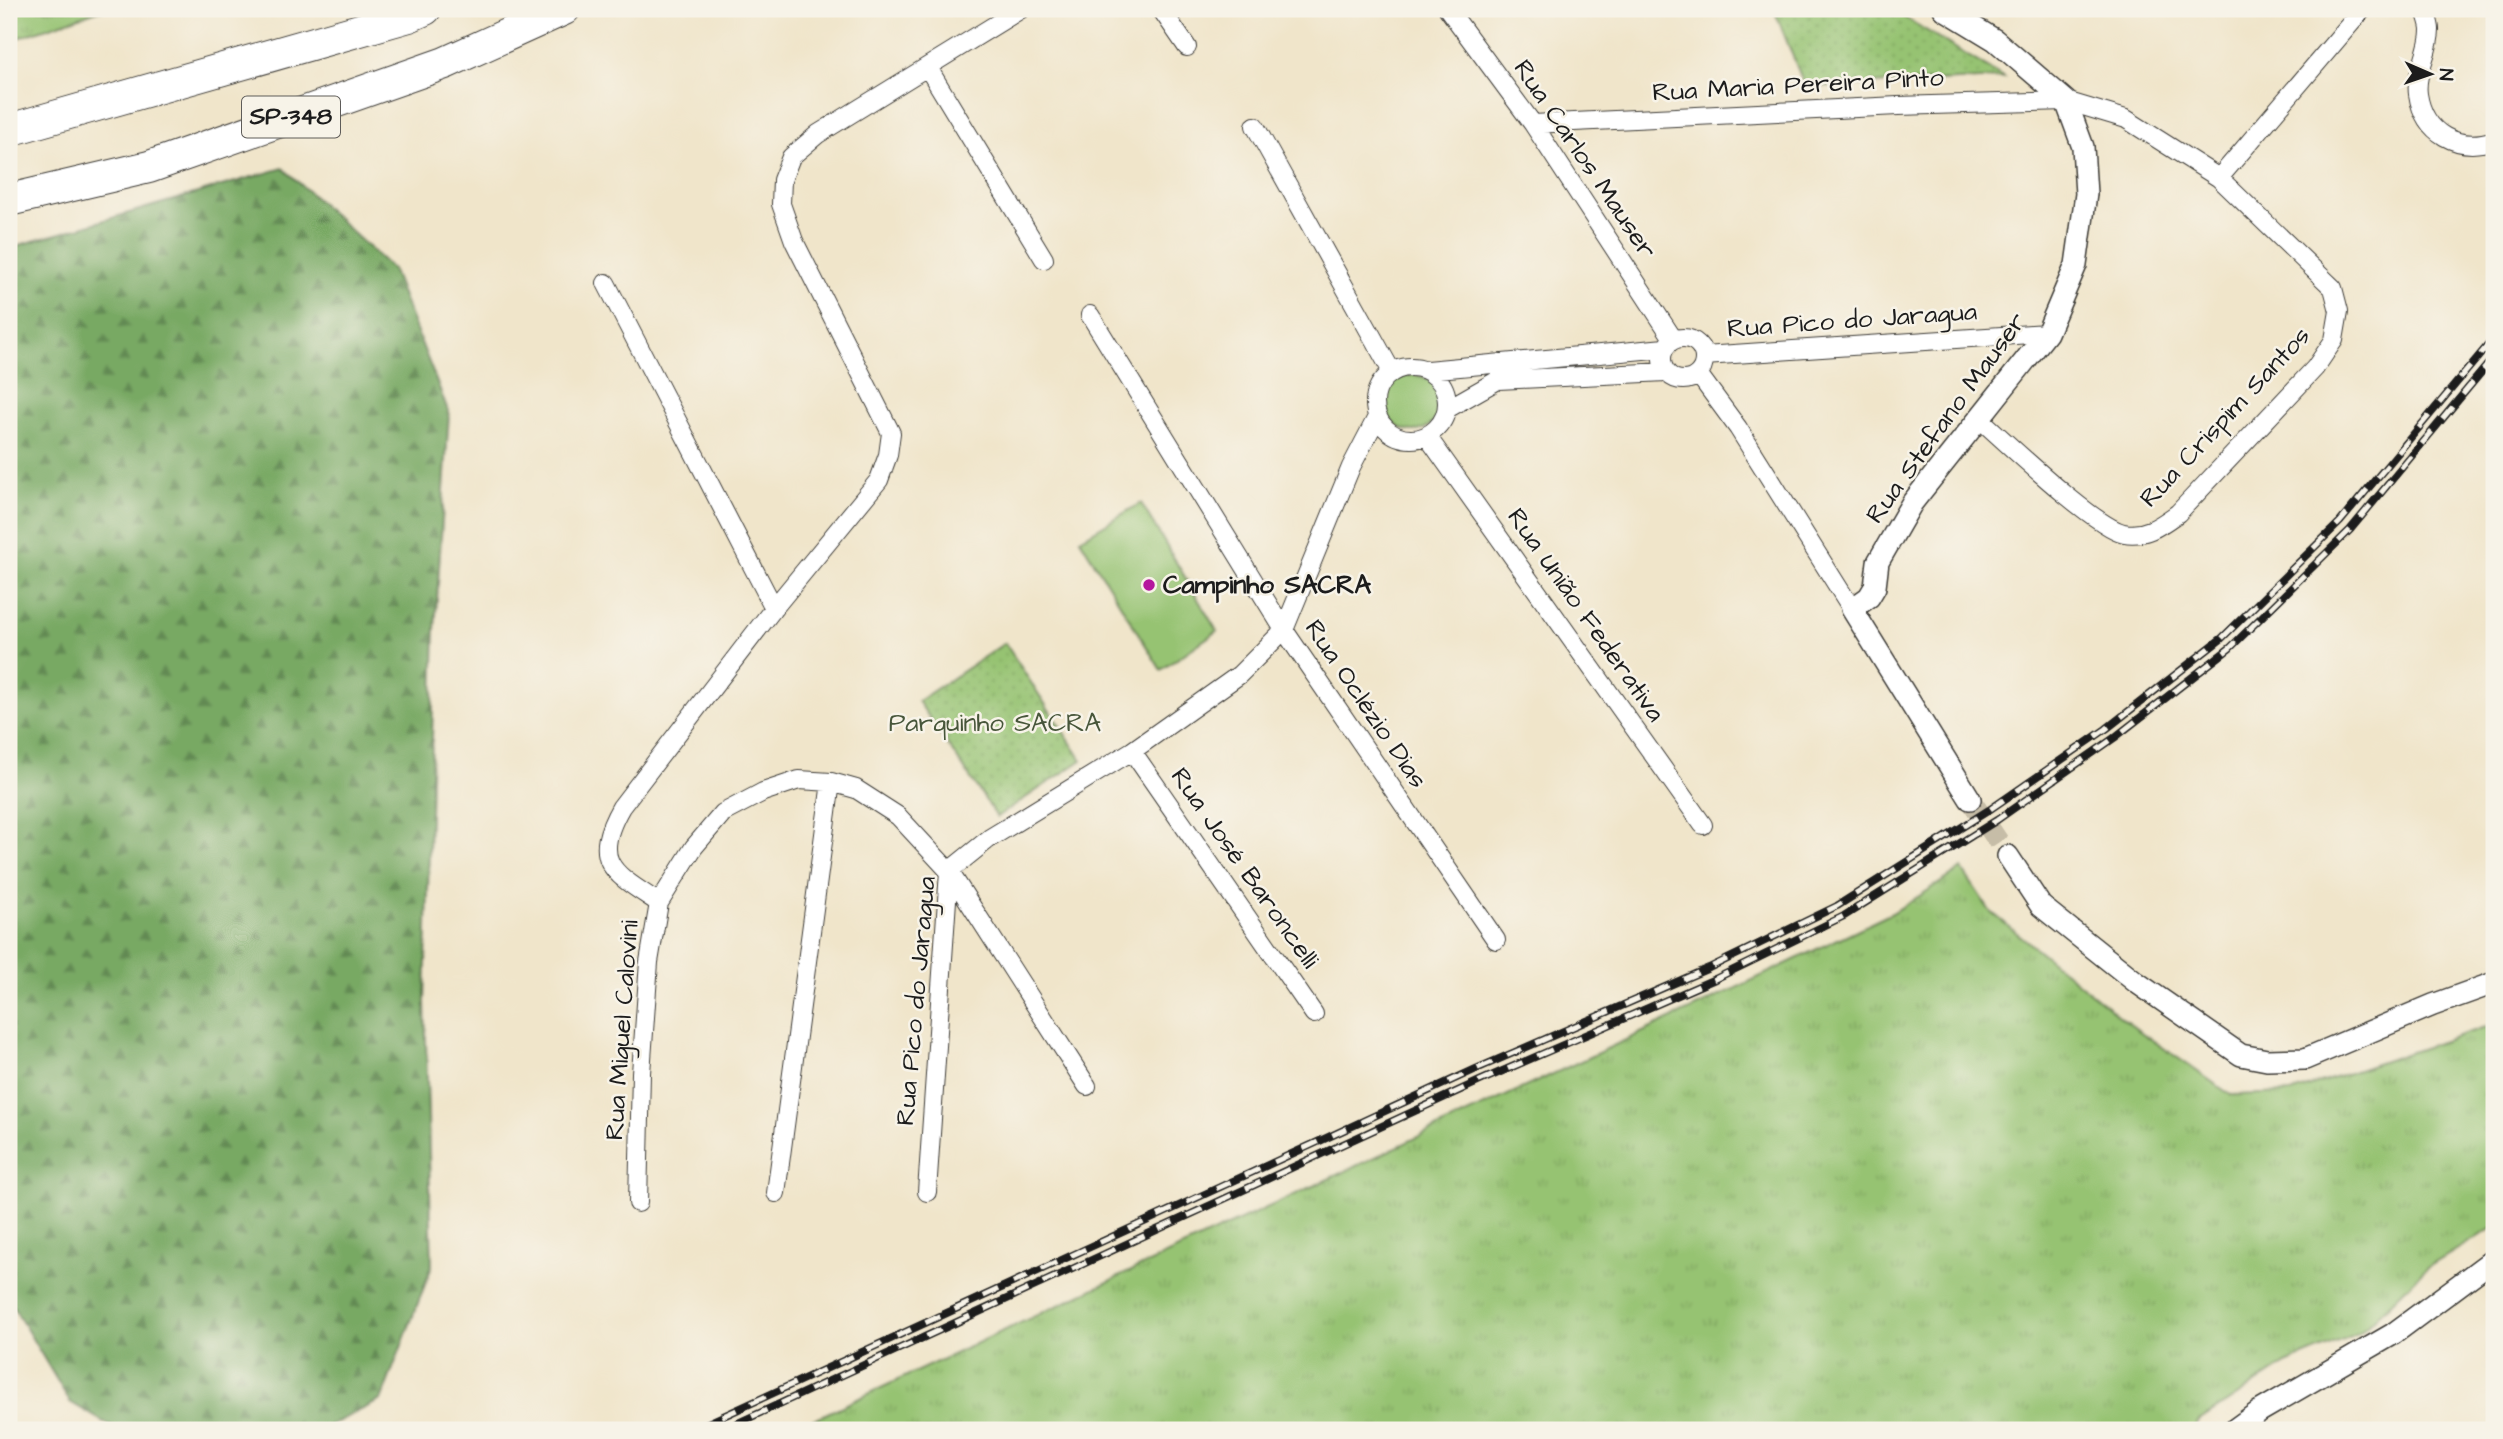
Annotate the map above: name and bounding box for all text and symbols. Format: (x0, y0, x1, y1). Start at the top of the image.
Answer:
north arrow (2394, 38, 2464, 108)
street label: Rua Carlos Mauser (1505, 52, 1665, 266)
street label: Rua Maria Pereira Pinto (1651, 59, 1945, 111)
text: N (2432, 68, 2459, 81)
road number: SP-348 (242, 96, 340, 138)
street label: Rua Pico do Jaragua (1726, 293, 1978, 349)
street label: Rua Stefano Mauser (1857, 305, 2035, 531)
street label: Rua Crispim Santos (2132, 319, 2318, 515)
street label: Rua União Federativa (1499, 501, 1673, 729)
place label: Campinho SACRA (1163, 567, 1371, 603)
marker: Campinho SACRA (1141, 577, 1157, 593)
street label: Rua Oclézio Dias (1296, 613, 1436, 795)
park label: Parquinho SACRA (889, 705, 1102, 741)
street label: Rua José Baroncelli (1162, 760, 1328, 976)
street label: Rua Pico do Jaragua (887, 875, 947, 1127)
street label: Rua Miguel Calovini (596, 919, 650, 1141)

